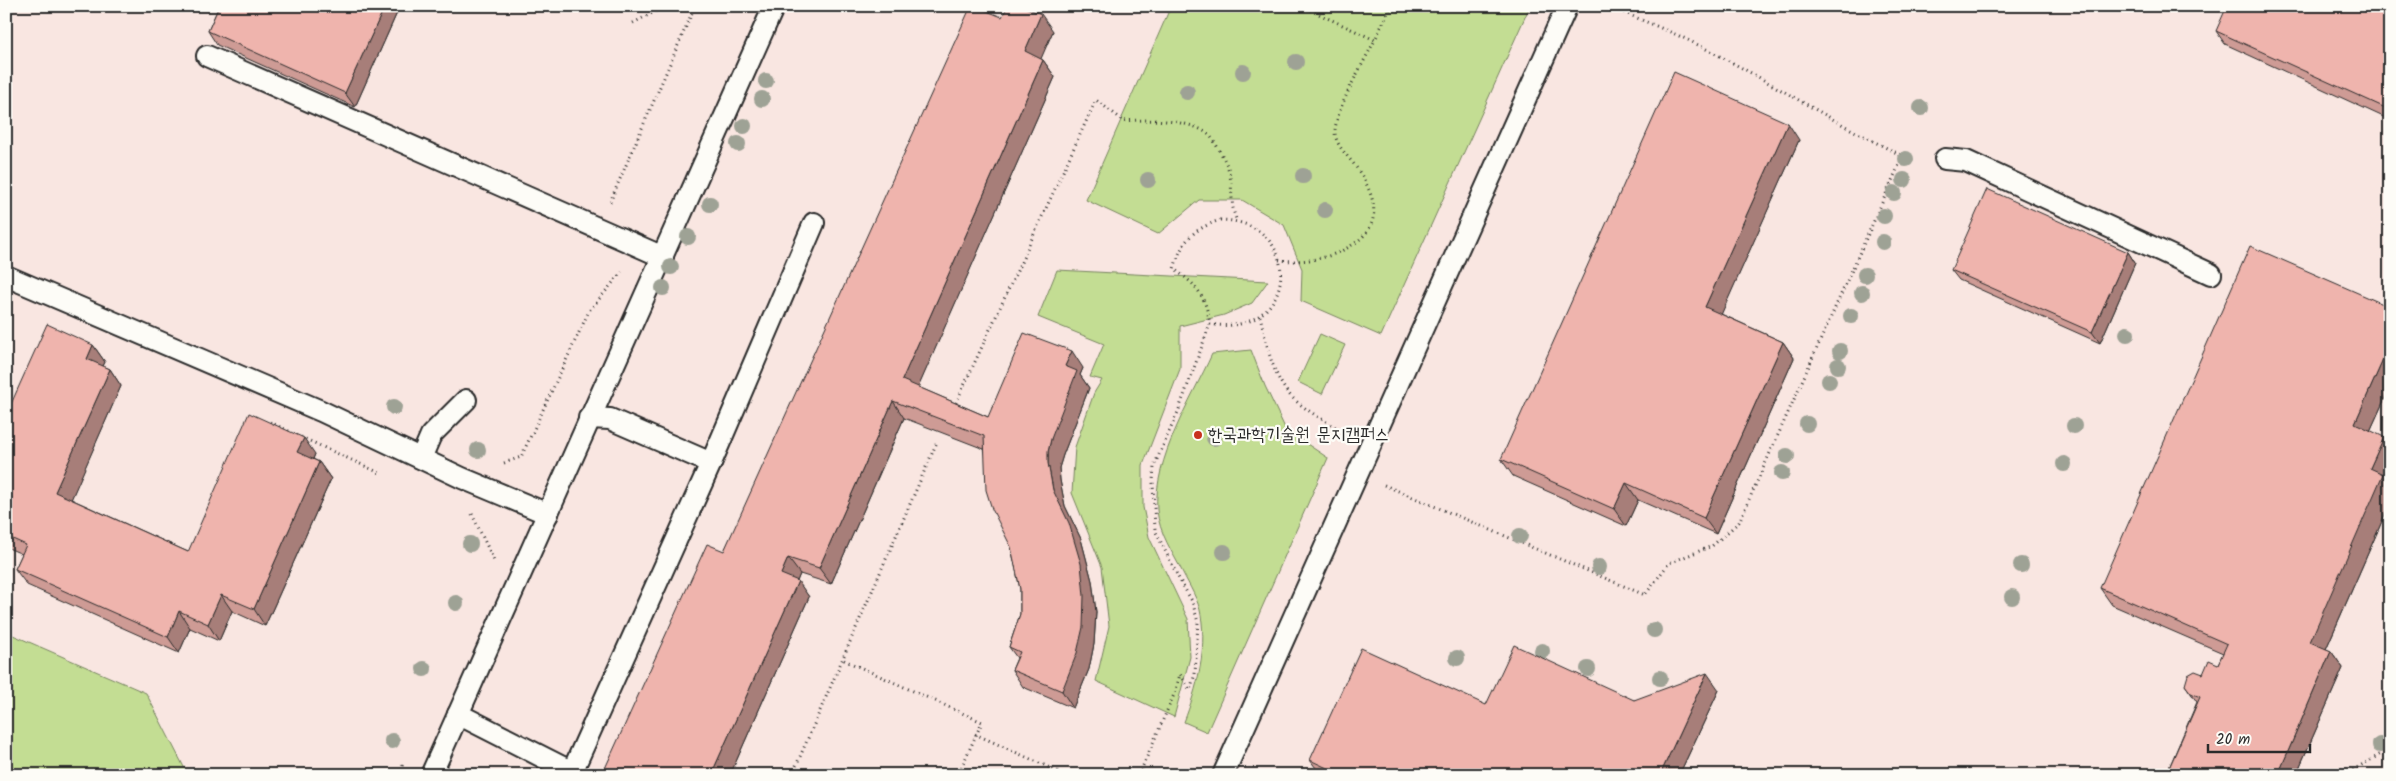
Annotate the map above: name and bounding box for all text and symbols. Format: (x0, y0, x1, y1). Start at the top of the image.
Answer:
place label: 한국과학기술원 문지캠퍼스 (1208, 421, 1389, 450)
marker: 한국과학기술원 문지캠퍼스 (1192, 429, 1204, 441)
scale bar (2208, 721, 2311, 753)
text: 20 m (2216, 728, 2250, 752)

